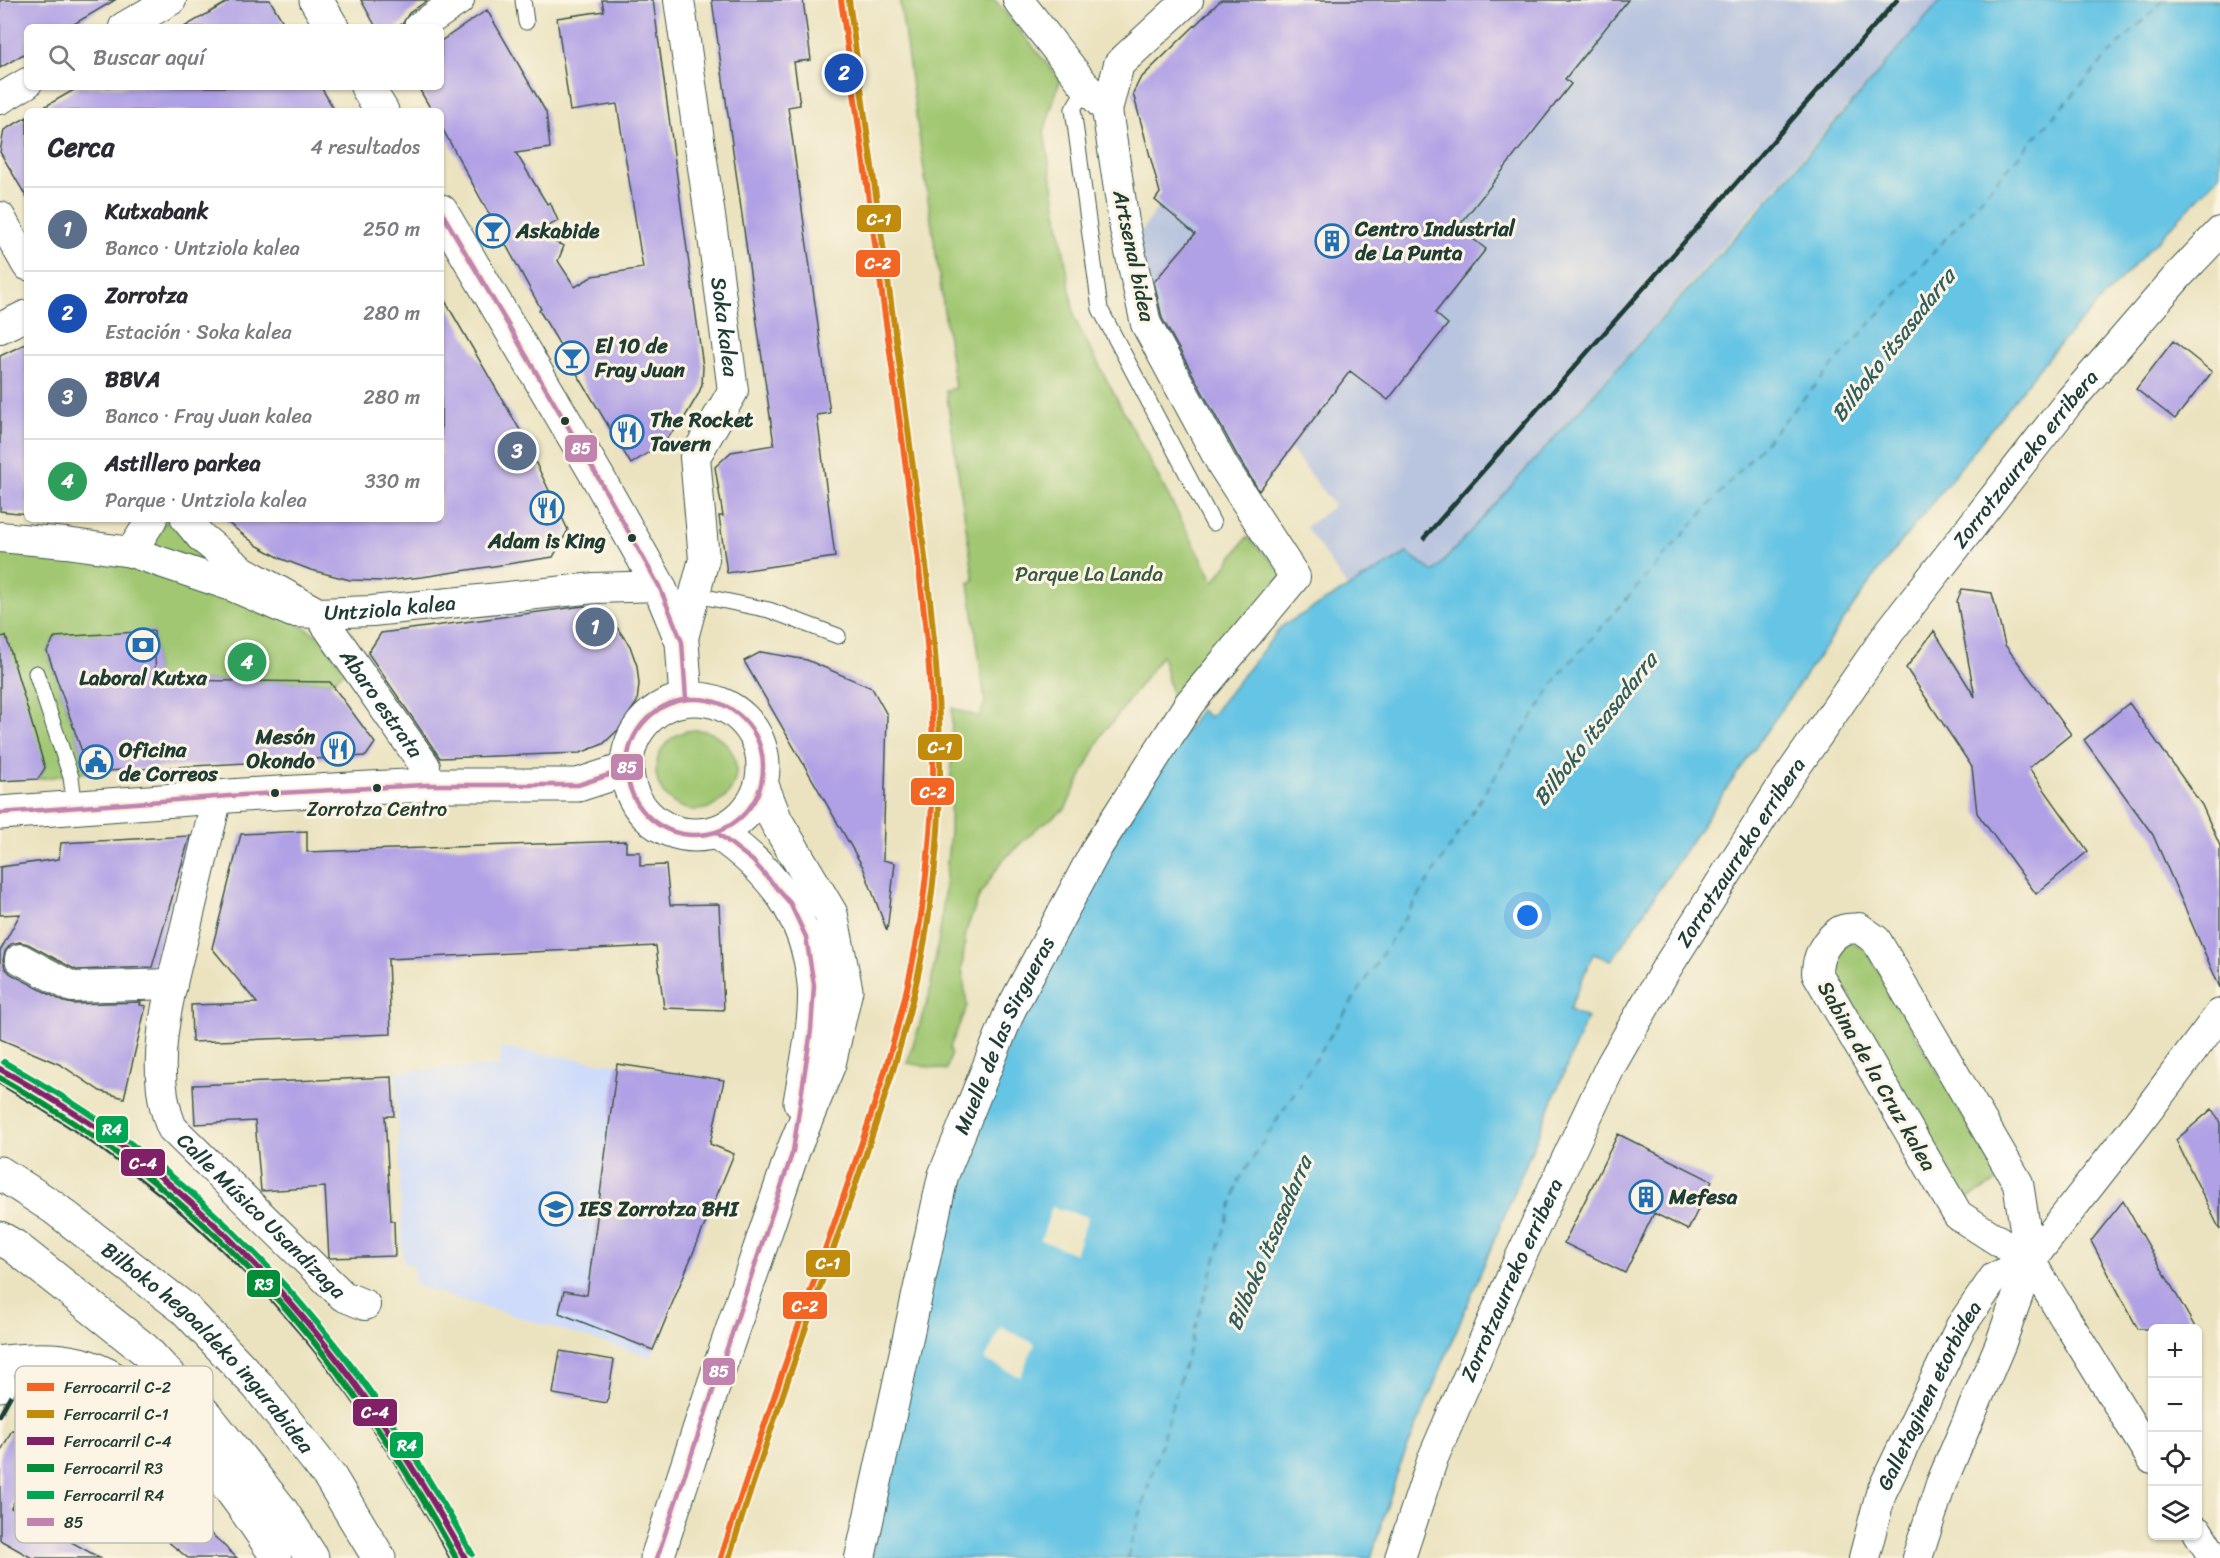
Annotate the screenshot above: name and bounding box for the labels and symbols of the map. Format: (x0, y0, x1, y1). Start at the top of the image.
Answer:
pin: 2 (824, 50, 864, 96)
street label: Artsenal bidea (1101, 186, 1167, 326)
line badge: C-1 (856, 204, 902, 233)
text: C-1 (866, 205, 891, 234)
place label: Centro Industrial de La Punta (1354, 210, 1516, 272)
place label: Askabide (515, 212, 600, 250)
bar icon: Askabide (475, 213, 511, 249)
building icon: Centro Industrial de La Punta (1314, 223, 1350, 259)
line badge: C-2 (855, 249, 901, 278)
text: C-2 (864, 249, 892, 278)
water label: Bilboko itsasadarra (1820, 257, 1967, 430)
street label: Soka kalea (699, 275, 750, 379)
place label: El 10 de Fray Juan (594, 327, 686, 389)
bar icon: El 10 de Fray Juan (554, 340, 590, 376)
street label: Zorrotzaurreko erribera (1942, 360, 2109, 557)
place label: The Rocket Tavern (650, 401, 754, 463)
restaurant icon: The Rocket Tavern (609, 414, 645, 450)
unlabelled marker (559, 415, 571, 427)
pin: 3 (498, 428, 536, 474)
line badge: 85 (564, 434, 598, 463)
text: 85 (570, 434, 591, 463)
restaurant icon: Adam is King (529, 490, 565, 526)
place label: Adam is King (487, 522, 606, 560)
unlabelled marker (626, 532, 638, 544)
park label: Parque La Landa (1015, 555, 1163, 593)
street label: Untziola kalea (323, 583, 458, 632)
pin: 1 (576, 604, 614, 650)
bank icon: Laboral Kutxa (125, 627, 161, 663)
pin: 4 (228, 640, 266, 684)
street label: Abaro estrata (329, 640, 433, 767)
water label: Bilboko itsasadarra (1522, 641, 1669, 814)
place label: Laboral Kutxa (79, 659, 208, 697)
place label: Mesón Okondo (247, 718, 316, 780)
place label: Oficina de Correos (119, 731, 219, 793)
restaurant icon: Mesón Okondo (320, 731, 356, 767)
line badge: C-1 (917, 733, 963, 761)
text: C-1 (927, 733, 952, 762)
public building icon: Oficina de Correos (78, 744, 114, 780)
street label: Zorrotzaurreko erribera (1665, 749, 1816, 955)
line badge: 85 (610, 753, 644, 781)
text: 85 (616, 753, 637, 782)
line badge: C-2 (910, 777, 955, 806)
text: C-2 (919, 778, 947, 807)
marker: Zorrotza Centro (371, 782, 383, 794)
unlabelled marker (269, 787, 281, 799)
place label: Zorrotza Centro (307, 792, 447, 827)
your location (1513, 901, 1542, 930)
street label: Muelle de las Sirgueras (943, 929, 1066, 1140)
street label: Sabina de la Cruz kalea (1807, 973, 1947, 1179)
line badge: R4 (95, 1115, 129, 1144)
text: R4 (101, 1115, 122, 1144)
street label: Calle Músico Usandizaga (167, 1123, 356, 1309)
water label: Bilboko itsasadarra (1215, 1147, 1324, 1336)
line badge: C-4 (120, 1148, 166, 1177)
text: C-4 (128, 1149, 157, 1178)
street label: Zorrotzaurreko erribera (1449, 1171, 1574, 1388)
place label: Mefesa (1668, 1178, 1738, 1216)
building icon: Mefesa (1628, 1179, 1664, 1215)
place label: IES Zorrotza BHI (578, 1190, 740, 1228)
school or university icon: IES Zorrotza BHI (538, 1191, 574, 1227)
street label: Bilboko hegoaldeko ingurabidea (93, 1232, 324, 1463)
line badge: C-1 (805, 1249, 851, 1278)
text: C-1 (815, 1249, 840, 1278)
line badge: R3 (246, 1269, 281, 1298)
text: R3 (254, 1270, 273, 1299)
line badge: C-2 (782, 1291, 828, 1320)
text: C-2 (791, 1292, 819, 1321)
street label: Galletaginen etorbidea (1866, 1292, 1993, 1497)
line badge: 85 (702, 1357, 736, 1386)
text: 85 (708, 1357, 729, 1386)
legend (15, 1366, 213, 1543)
text: Ferrocarril C-2 (64, 1373, 171, 1402)
line badge: C-4 (352, 1398, 398, 1427)
text: C-4 (360, 1398, 389, 1427)
text: Ferrocarril C-1 (64, 1400, 169, 1429)
text: Ferrocarril C-4 (64, 1427, 172, 1456)
line badge: R4 (389, 1431, 424, 1459)
text: R4 (396, 1431, 417, 1460)
text: Ferrocarril R3 (64, 1454, 163, 1483)
text: Ferrocarril R4 (64, 1481, 164, 1510)
text: 85 (64, 1508, 84, 1537)

